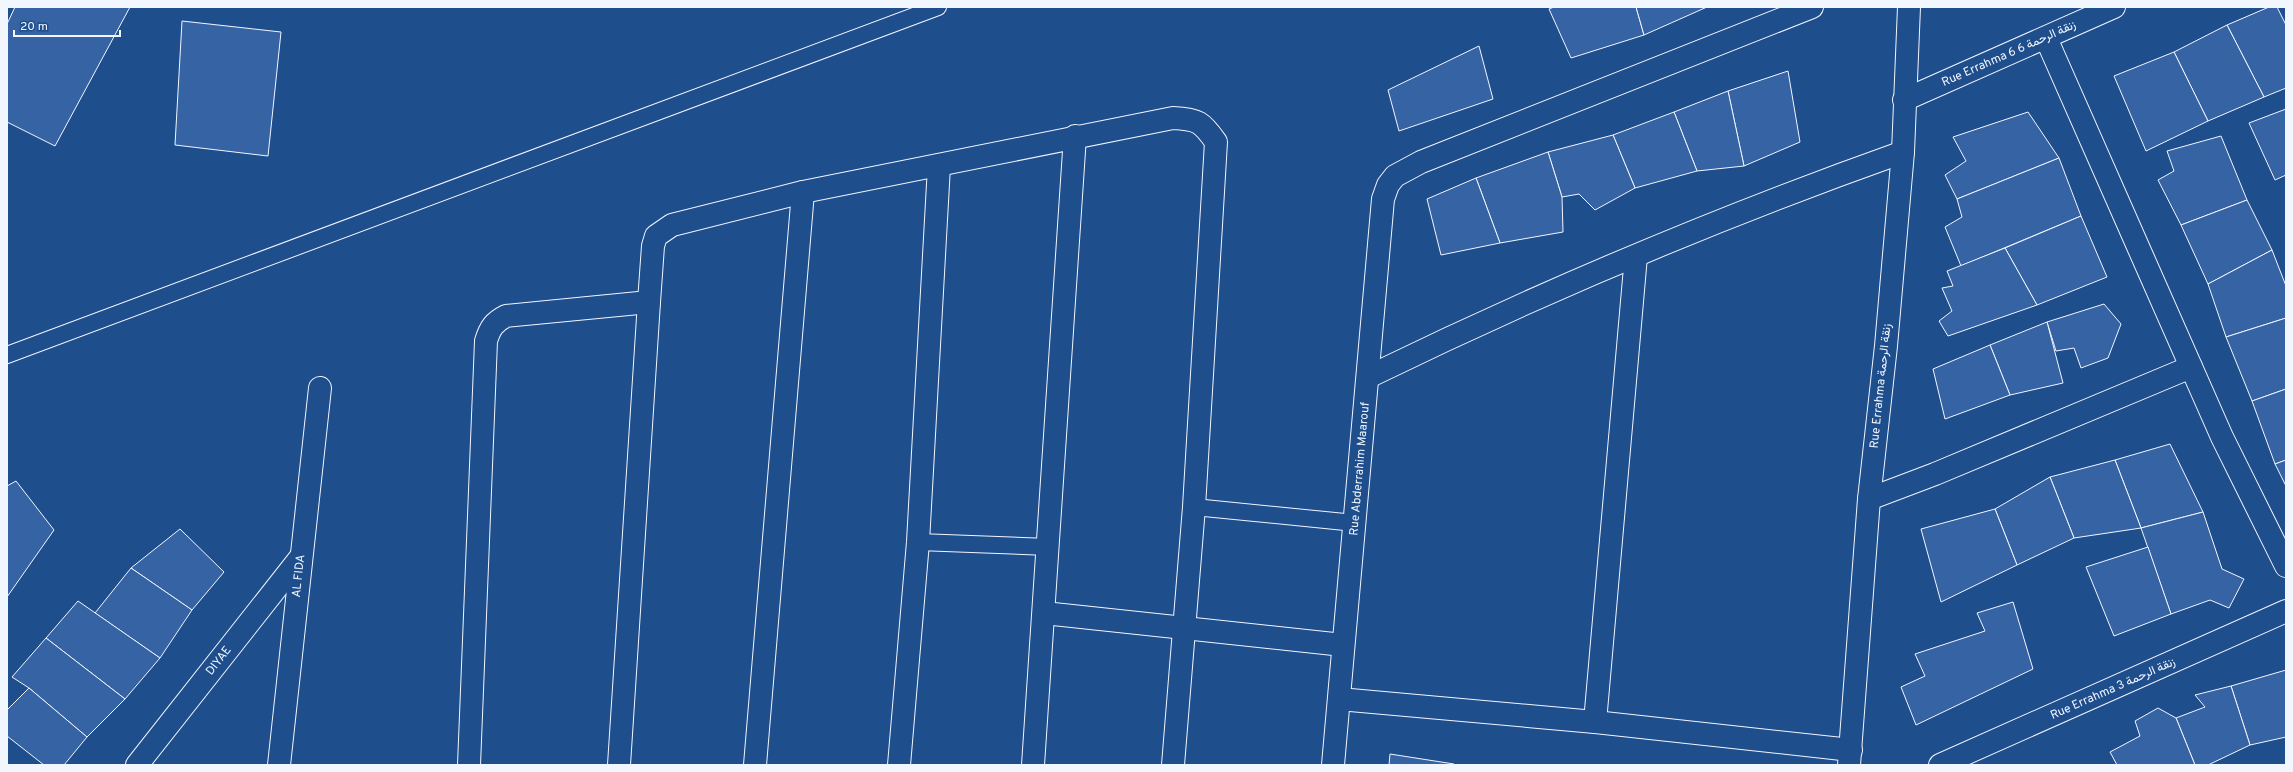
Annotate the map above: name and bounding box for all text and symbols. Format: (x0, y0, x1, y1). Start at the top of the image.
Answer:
scale bar (14, 12, 120, 38)
street label: Rue Errahma 6 6 زنقة الرحمة (1939, 17, 2079, 91)
text: 20 m (20, 19, 48, 35)
street label: Rue Errahma زنقة الرحمة (1866, 323, 1896, 449)
street label: Rue Abderrahim Maarouf (1346, 402, 1374, 536)
street label: AL FIDA (289, 554, 309, 598)
street label: DIYAE (203, 643, 235, 679)
street label: Rue Errahma 3 زنقة الرحمة (2048, 654, 2178, 724)

